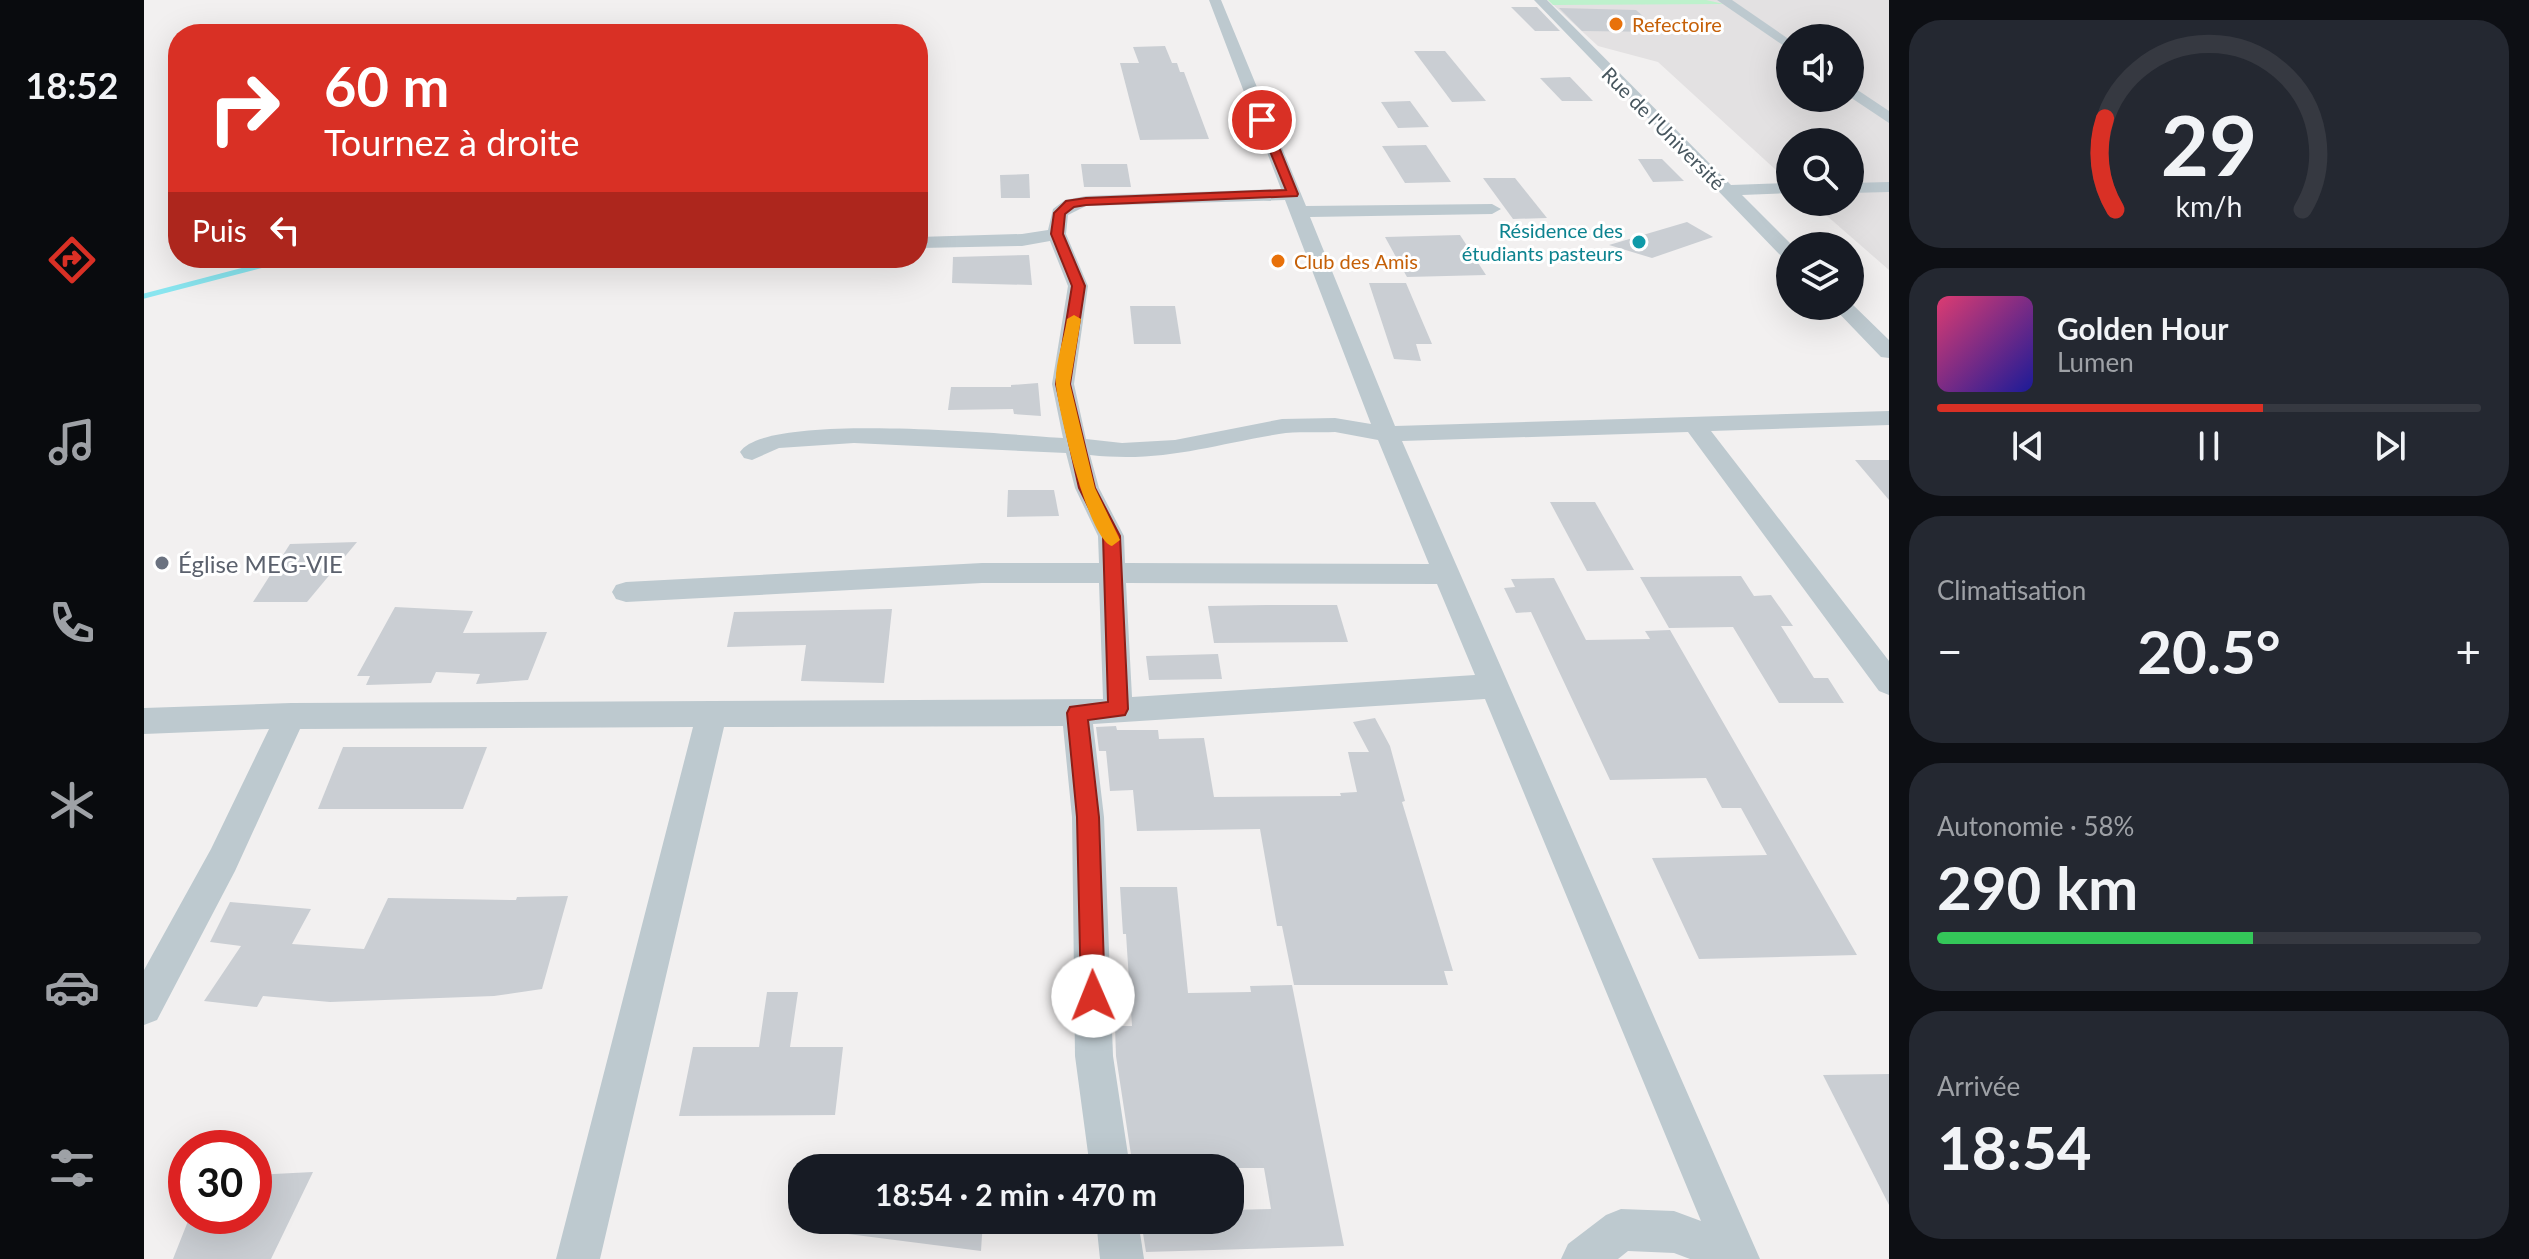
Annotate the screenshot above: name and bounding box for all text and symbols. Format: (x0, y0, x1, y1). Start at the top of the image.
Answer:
place label: Refectoire (1632, 12, 1722, 36)
marker: Refectoire (1607, 15, 1625, 33)
map controls (1776, 24, 1864, 320)
button: sound (1776, 24, 1864, 112)
text: 60 m (324, 52, 449, 119)
icon: right (192, 56, 296, 160)
street label: Rue de l'Université (1598, 62, 1730, 194)
text: 18:52 (26, 63, 118, 107)
pin (1228, 86, 1296, 154)
text: 29 (2161, 93, 2257, 193)
icon: arrive (1240, 98, 1284, 142)
text: Tournez à droite (324, 120, 580, 164)
button: search (1776, 128, 1864, 216)
text: km/h (2176, 189, 2242, 223)
icon: left (263, 208, 307, 252)
text: Puis (192, 212, 247, 248)
place label: Résidence des étudiants pasteurs (1462, 218, 1623, 265)
icon: directions (44, 232, 100, 288)
button: layers (1776, 232, 1864, 320)
marker: Résidence des étudiants pasteurs (1630, 233, 1648, 251)
place label: Club des Amis (1294, 249, 1418, 273)
marker: Club des Amis (1269, 252, 1287, 270)
text: Golden Hour (2057, 310, 2229, 346)
text: Lumen (2057, 346, 2134, 378)
icon: music (44, 414, 100, 470)
icon: previous (2006, 424, 2050, 468)
icon: pause (2187, 424, 2231, 468)
icon: next (2368, 424, 2412, 468)
place label: Église MEG-VIE (178, 549, 343, 578)
marker: Église MEG-VIE (153, 554, 171, 572)
text: Climatisation (1937, 574, 2086, 606)
icon: phone (44, 595, 100, 651)
text: 20.5° (2137, 615, 2281, 687)
text: − (1937, 625, 1963, 677)
text: + (2455, 625, 2481, 677)
icon: climate (44, 777, 100, 833)
text: Autonomie · 58% (1937, 810, 2134, 842)
text: 290 km (1937, 851, 2138, 923)
position arrow (1051, 954, 1135, 1038)
icon: car (44, 959, 100, 1015)
text: Arrivée (1937, 1070, 2020, 1102)
text: 18:54 (1937, 1111, 2092, 1183)
speed limit sign: 30 (168, 1130, 272, 1234)
icon: filters (44, 1140, 100, 1196)
text: 18:54 · 2 min · 470 m (875, 1176, 1157, 1212)

